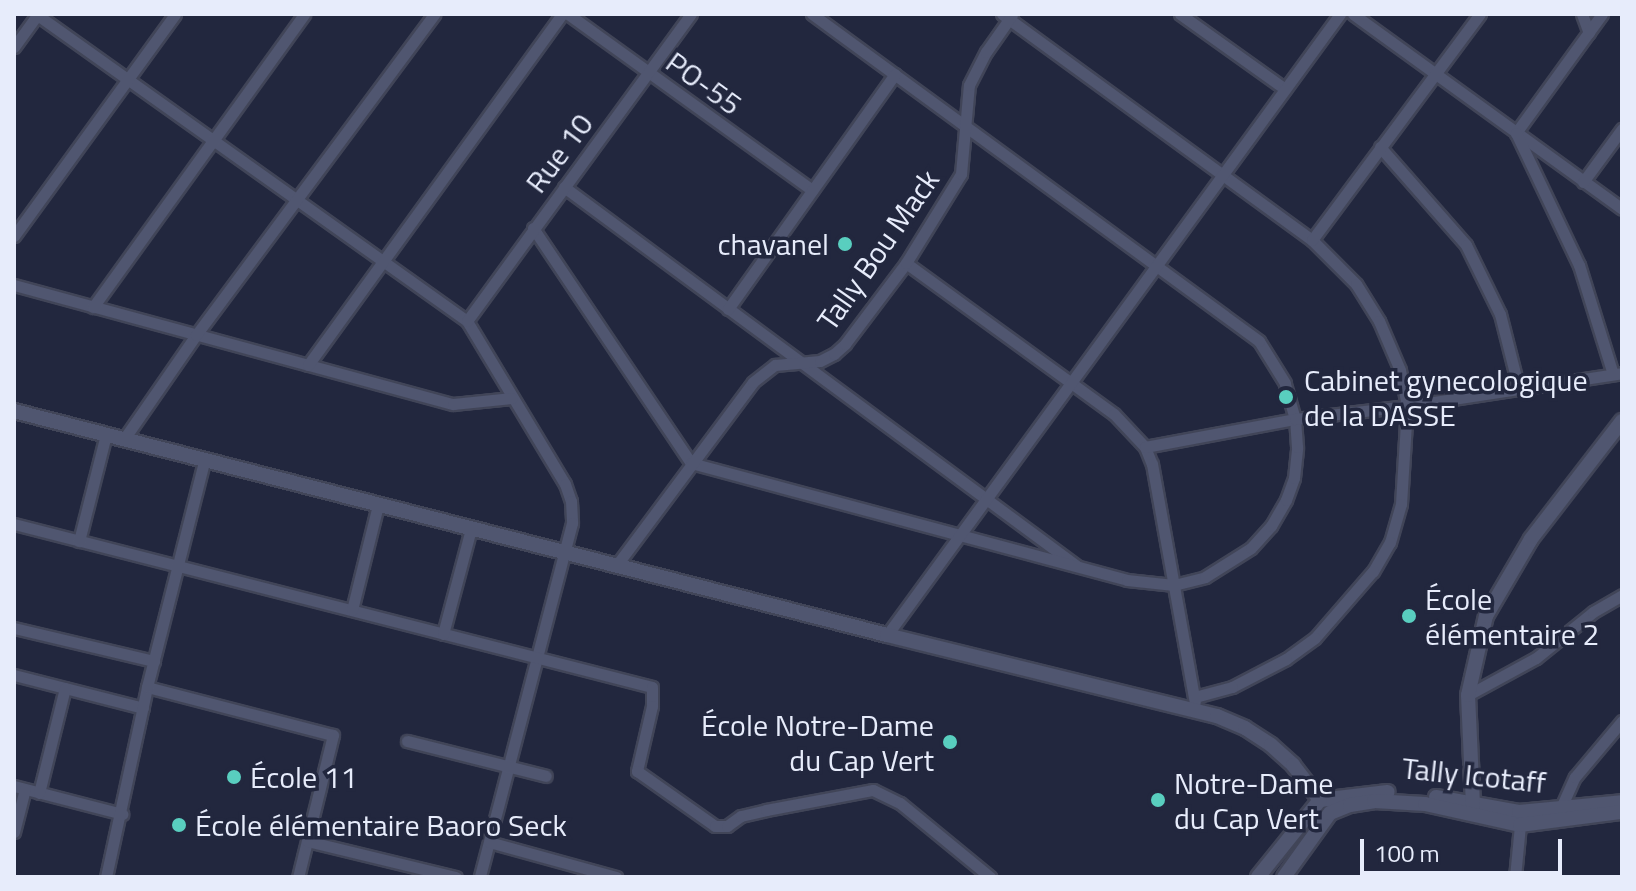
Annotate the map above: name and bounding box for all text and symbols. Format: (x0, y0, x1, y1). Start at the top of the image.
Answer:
street label: PO-55 (659, 44, 749, 122)
street label: Rue 10 (518, 106, 600, 200)
street label: Tally Bou Mack (809, 163, 947, 337)
place label: chavanel (718, 226, 829, 262)
marker: chavanel (836, 235, 854, 253)
place label: Cabinet gynecologique de la DASSE (1304, 362, 1588, 432)
marker: Cabinet gynecologique de la DASSE (1275, 386, 1297, 408)
place label: École élémentaire 2 (1425, 581, 1599, 652)
marker: École élémentaire 2 (1400, 607, 1418, 625)
place label: École Notre-Dame du Cap Vert (701, 707, 934, 778)
marker: École Notre-Dame du Cap Vert (941, 733, 959, 751)
street label: Tally Icotaff (1400, 750, 1548, 800)
place label: École 11 (250, 759, 357, 795)
place label: Notre-Dame du Cap Vert (1174, 765, 1333, 836)
marker: École 11 (225, 768, 243, 786)
marker: Notre-Dame du Cap Vert (1149, 791, 1167, 809)
place label: École élémentaire Baoro Seck (195, 807, 567, 843)
marker: École élémentaire Baoro Seck (170, 816, 188, 834)
scale bar (1364, 823, 1566, 873)
text: 100 m (1374, 835, 1440, 871)

